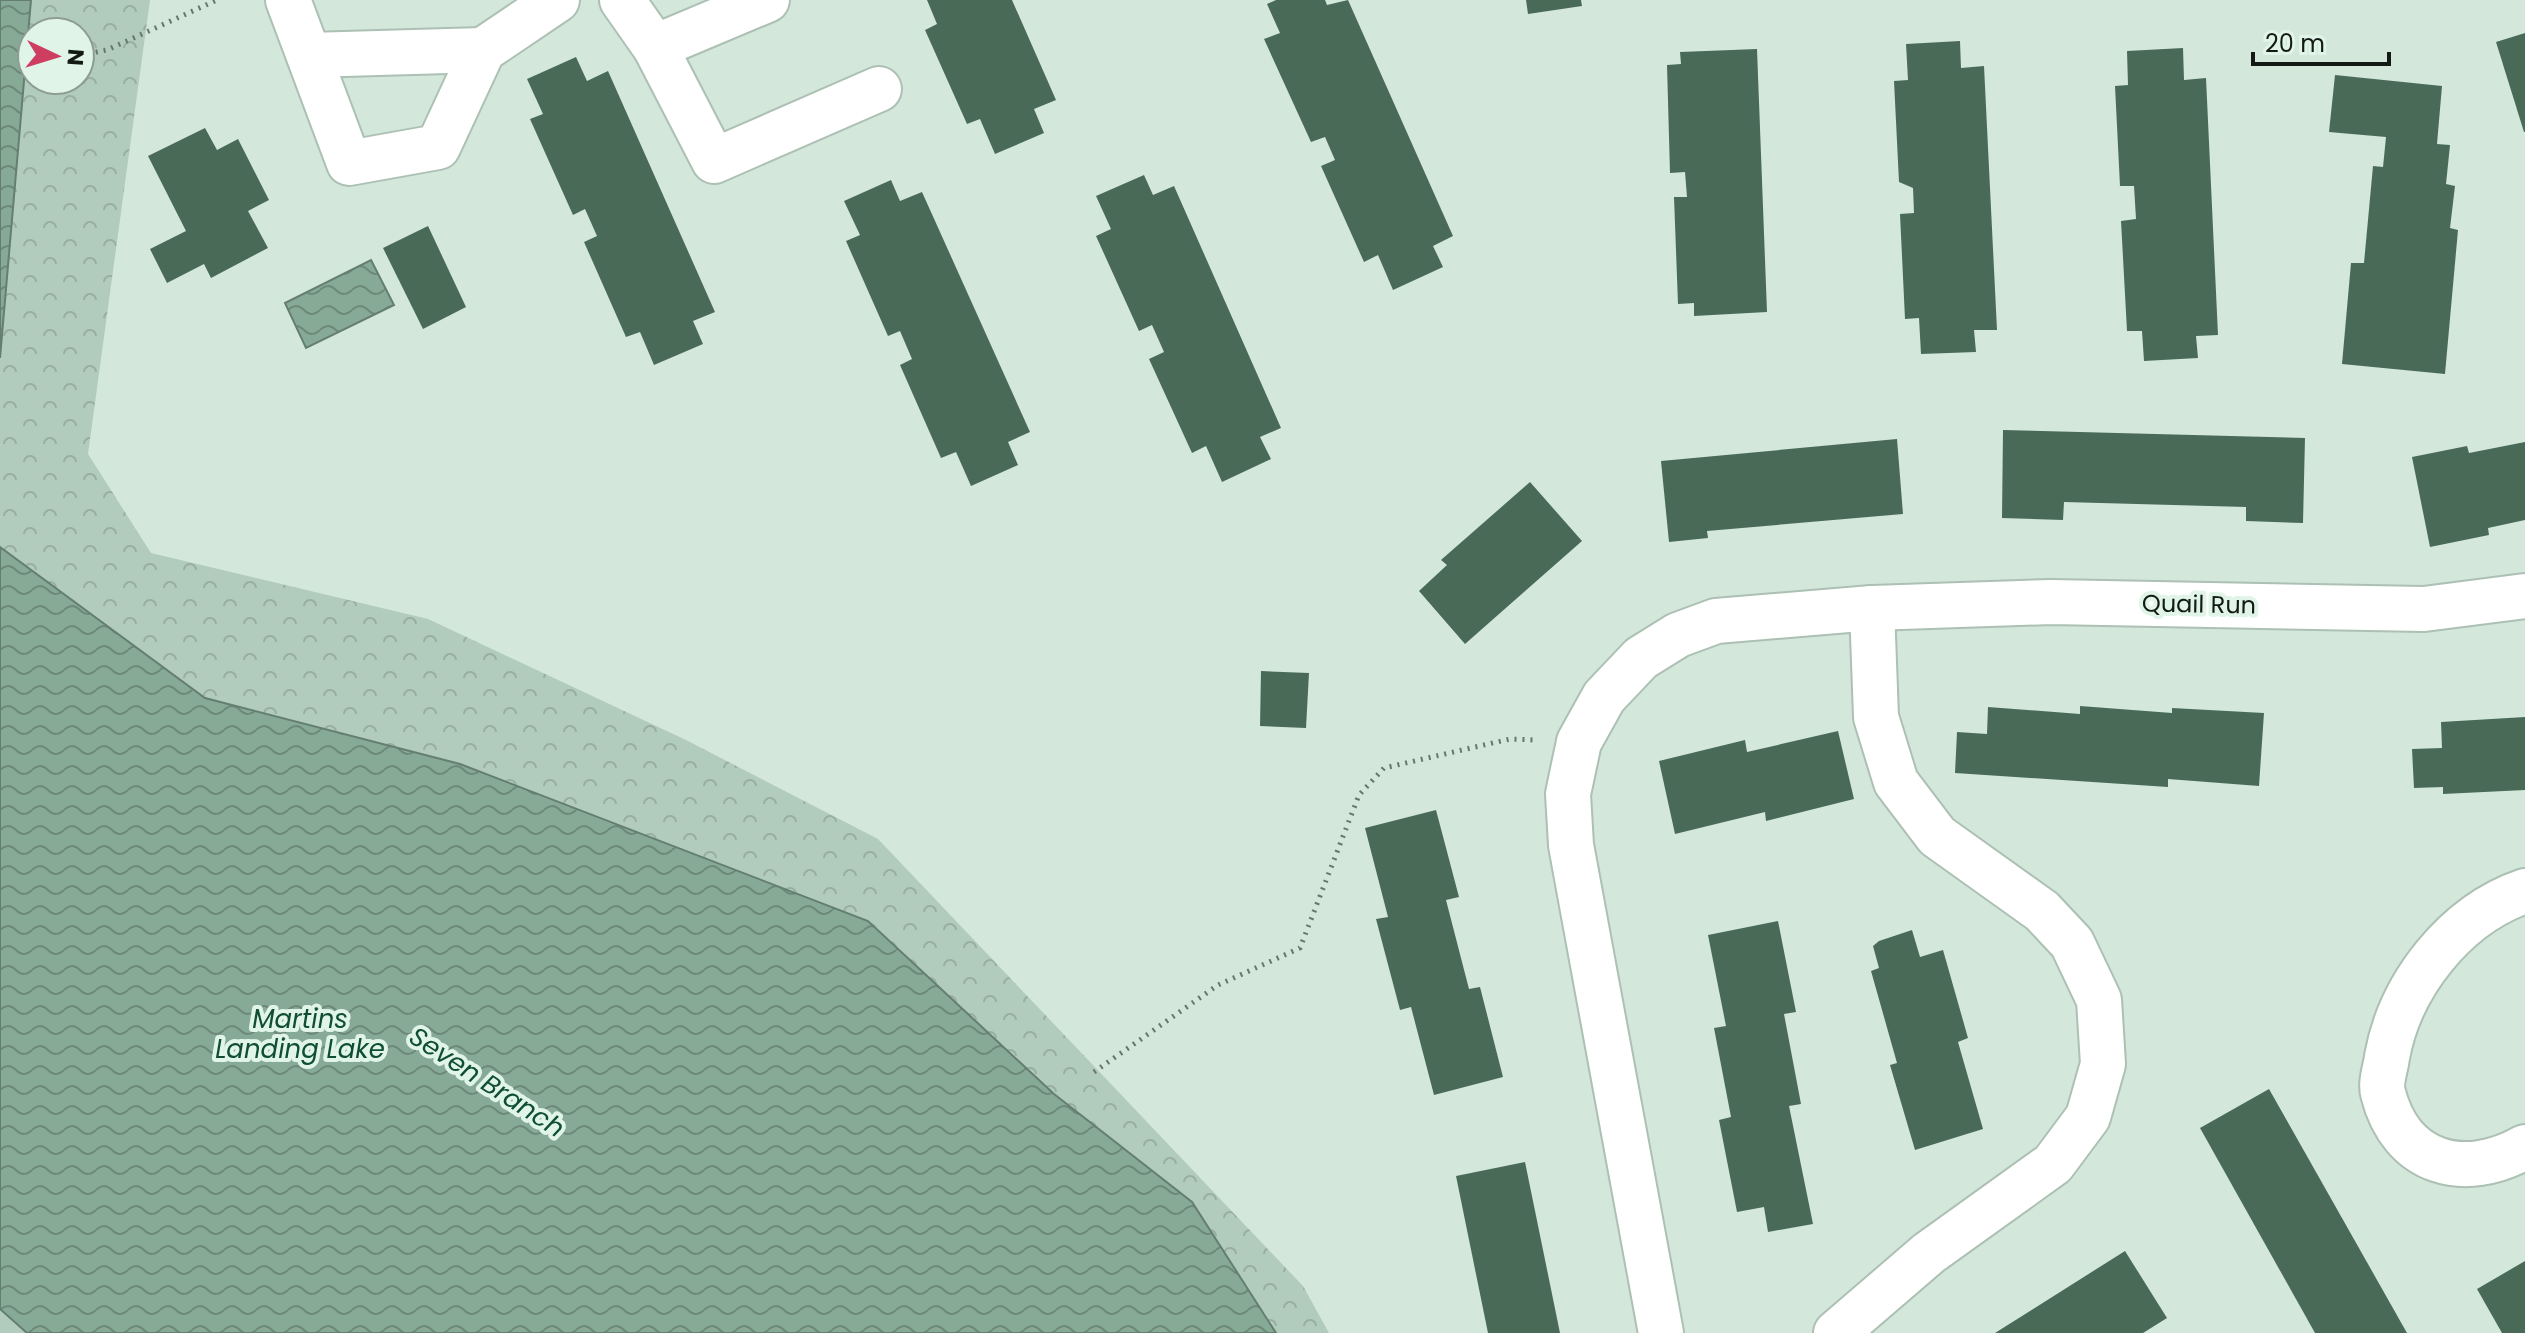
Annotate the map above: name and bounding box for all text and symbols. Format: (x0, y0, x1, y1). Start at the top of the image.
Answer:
north arrow (16, 16, 96, 96)
scale bar (2253, 16, 2389, 66)
text: 20 m (2265, 27, 2325, 60)
text: N (59, 48, 91, 67)
street label: Quail Run (2142, 587, 2256, 621)
water label: Martins Landing Lake (215, 1001, 385, 1067)
water label: Seven Branch (402, 1018, 572, 1146)

